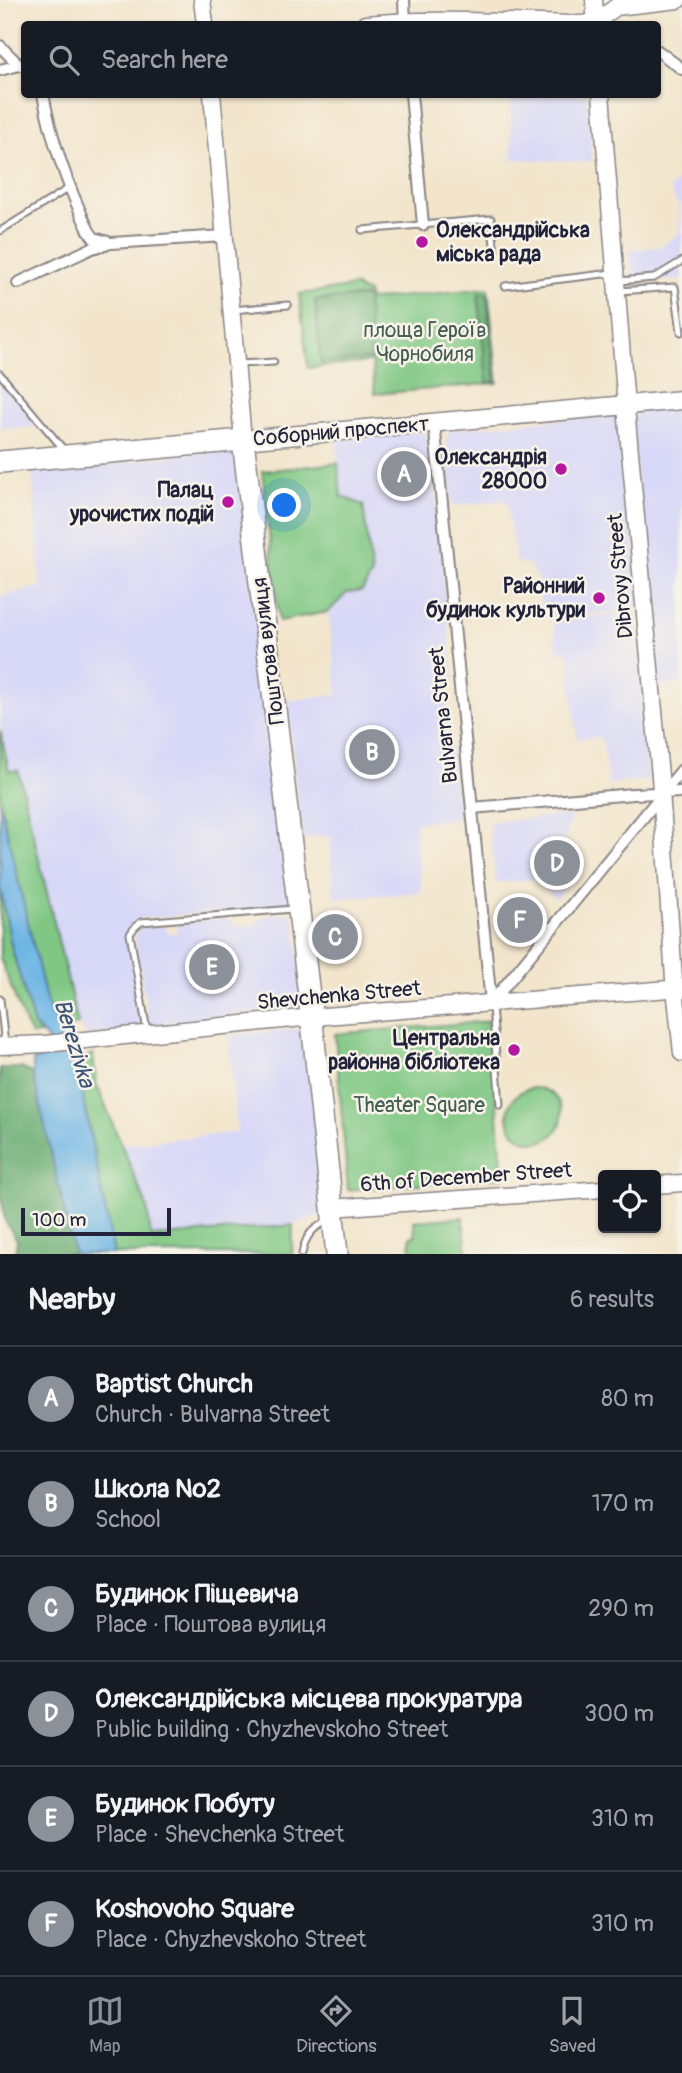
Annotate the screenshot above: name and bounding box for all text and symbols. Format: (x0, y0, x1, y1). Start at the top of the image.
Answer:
search box (21, 21, 661, 98)
icon: search (45, 41, 83, 79)
text: Search here (101, 44, 228, 76)
place label: Олександрійська міська рада (436, 217, 590, 268)
marker: Олександрійська міська рада (414, 234, 430, 250)
park label: площа Героїв Чорнобиля (363, 317, 487, 368)
street label: Соборний проспект (252, 410, 431, 453)
place label: Олександрія 28000 (434, 444, 547, 495)
pin: A (381, 448, 427, 500)
marker: Олександрія 28000 (553, 461, 569, 477)
place label: Палац урочистих подій (69, 477, 214, 528)
your location (267, 488, 301, 522)
marker: Палац урочистих подій (220, 494, 236, 510)
street label: Dibrovy Street (602, 512, 639, 640)
place label: Районний будинок культури (426, 573, 586, 624)
street label: Поштова вулиця (246, 576, 291, 726)
marker: Районний будинок культури (591, 590, 607, 606)
street label: Bulvarna Street (423, 645, 464, 785)
pin: B (349, 726, 395, 778)
pin: D (534, 837, 580, 889)
pin: F (497, 894, 543, 946)
pin: C (312, 911, 358, 963)
pin: E (189, 941, 235, 993)
street label: Shevchenka Street (256, 975, 423, 1016)
water label: Berezivka (47, 995, 102, 1092)
place label: Центральна районна бібліотека (328, 1025, 500, 1076)
marker: Центральна районна бібліотека (506, 1042, 522, 1058)
park label: Theater Square (353, 1092, 485, 1119)
street label: 6th of December Street (359, 1157, 573, 1198)
map controls (598, 1170, 661, 1233)
button: locate (598, 1170, 661, 1233)
scale bar (21, 1205, 172, 1237)
text: 100 m (32, 1208, 86, 1232)
text: Nearby (28, 1281, 115, 1318)
text: 6 results (570, 1285, 654, 1314)
text: Baptist Church (95, 1368, 253, 1400)
text: A (44, 1384, 58, 1413)
text: 80 m (601, 1384, 654, 1413)
text: Church · Bulvarna Street (95, 1400, 330, 1429)
text: Школа №2 (95, 1473, 221, 1505)
text: B (44, 1489, 58, 1518)
text: 170 m (592, 1489, 654, 1518)
text: School (95, 1505, 161, 1534)
text: Будинок Піщевича (95, 1578, 299, 1610)
text: C (44, 1594, 58, 1623)
text: 290 m (588, 1594, 654, 1623)
text: Place · Поштова вулиця (95, 1610, 326, 1639)
text: Олександрійська місцева прокуратура (95, 1683, 522, 1715)
text: D (44, 1699, 58, 1728)
text: 300 m (584, 1699, 654, 1728)
text: Public building · Chyzhevskoho Street (95, 1715, 448, 1744)
text: Будинок Побуту (95, 1788, 275, 1820)
text: E (45, 1804, 57, 1833)
text: 310 m (591, 1804, 654, 1833)
text: Place · Shevchenka Street (95, 1820, 344, 1849)
text: Koshovoho Square (95, 1893, 294, 1925)
text: F (44, 1909, 58, 1938)
text: 310 m (591, 1909, 654, 1938)
text: Place · Chyzhevskoho Street (95, 1925, 366, 1954)
tab: Map (86, 1992, 124, 2058)
tab: Directions (296, 1992, 377, 2058)
tab: Saved (549, 1992, 596, 2058)

